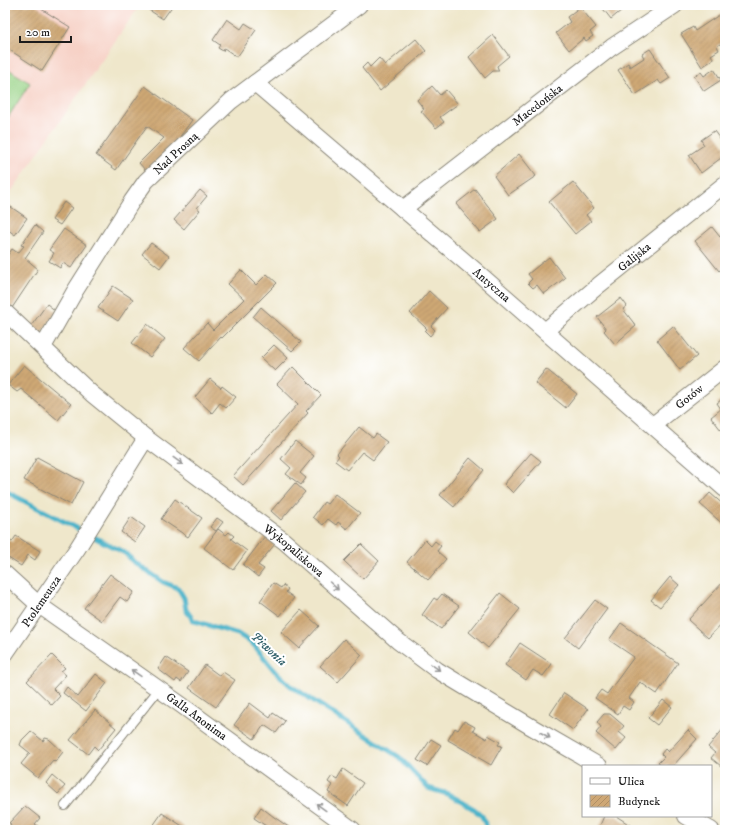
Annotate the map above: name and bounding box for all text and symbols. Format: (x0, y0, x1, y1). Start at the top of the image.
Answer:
scale bar (20, 18, 71, 44)
text: 20 m (26, 25, 50, 40)
street label: Macedońska (509, 80, 566, 129)
street label: Nad Prosną (150, 128, 202, 178)
street label: Galijska (615, 238, 654, 275)
street label: Antyczna (470, 264, 514, 306)
street label: Gotów (672, 381, 706, 412)
one-way arrow (172, 457, 183, 465)
street label: Wykopaliskowa (260, 520, 328, 581)
street label: Ptolemeusza (18, 572, 65, 630)
one-way arrow (329, 581, 339, 590)
water label: Piwonia (248, 628, 290, 670)
one-way arrow (429, 663, 440, 671)
one-way arrow (131, 669, 142, 677)
street label: Galla Anonima (163, 689, 231, 744)
one-way arrow (539, 732, 551, 740)
legend (582, 765, 712, 817)
text: Ulica (618, 774, 645, 789)
text: Budynek (618, 794, 660, 809)
one-way arrow (316, 803, 327, 811)

